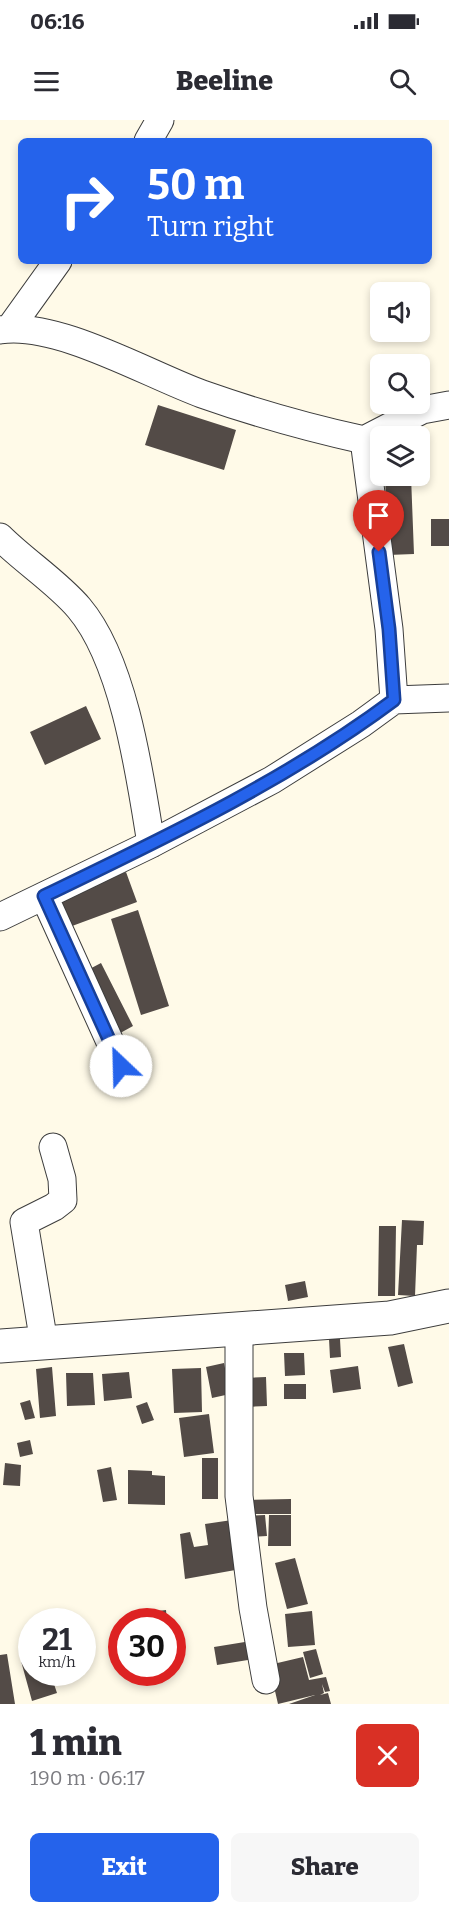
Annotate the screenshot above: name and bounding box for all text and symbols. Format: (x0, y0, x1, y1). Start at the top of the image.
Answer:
text: 06:16 (30, 8, 85, 35)
icon: menu (30, 65, 63, 98)
text: Beeline (176, 65, 273, 97)
icon: search (386, 65, 419, 98)
text: 50 m (147, 160, 244, 210)
icon: right (48, 162, 126, 240)
text: Turn right (147, 211, 274, 243)
map controls (370, 282, 430, 486)
button: sound (370, 282, 430, 342)
button: search (370, 354, 430, 414)
button: layers (370, 426, 430, 486)
pin (353, 490, 404, 552)
icon: arrive (362, 499, 395, 532)
position arrow (89, 1034, 153, 1098)
speed limit sign: 30 (108, 1608, 186, 1686)
text: 21 (42, 1622, 72, 1658)
text: km/h (38, 1653, 76, 1671)
text: 1 min (30, 1721, 122, 1765)
button: close (356, 1724, 419, 1787)
text: 190 m · 06:17 (30, 1766, 145, 1790)
button: Exit (30, 1833, 219, 1902)
button: Share (231, 1833, 419, 1902)

